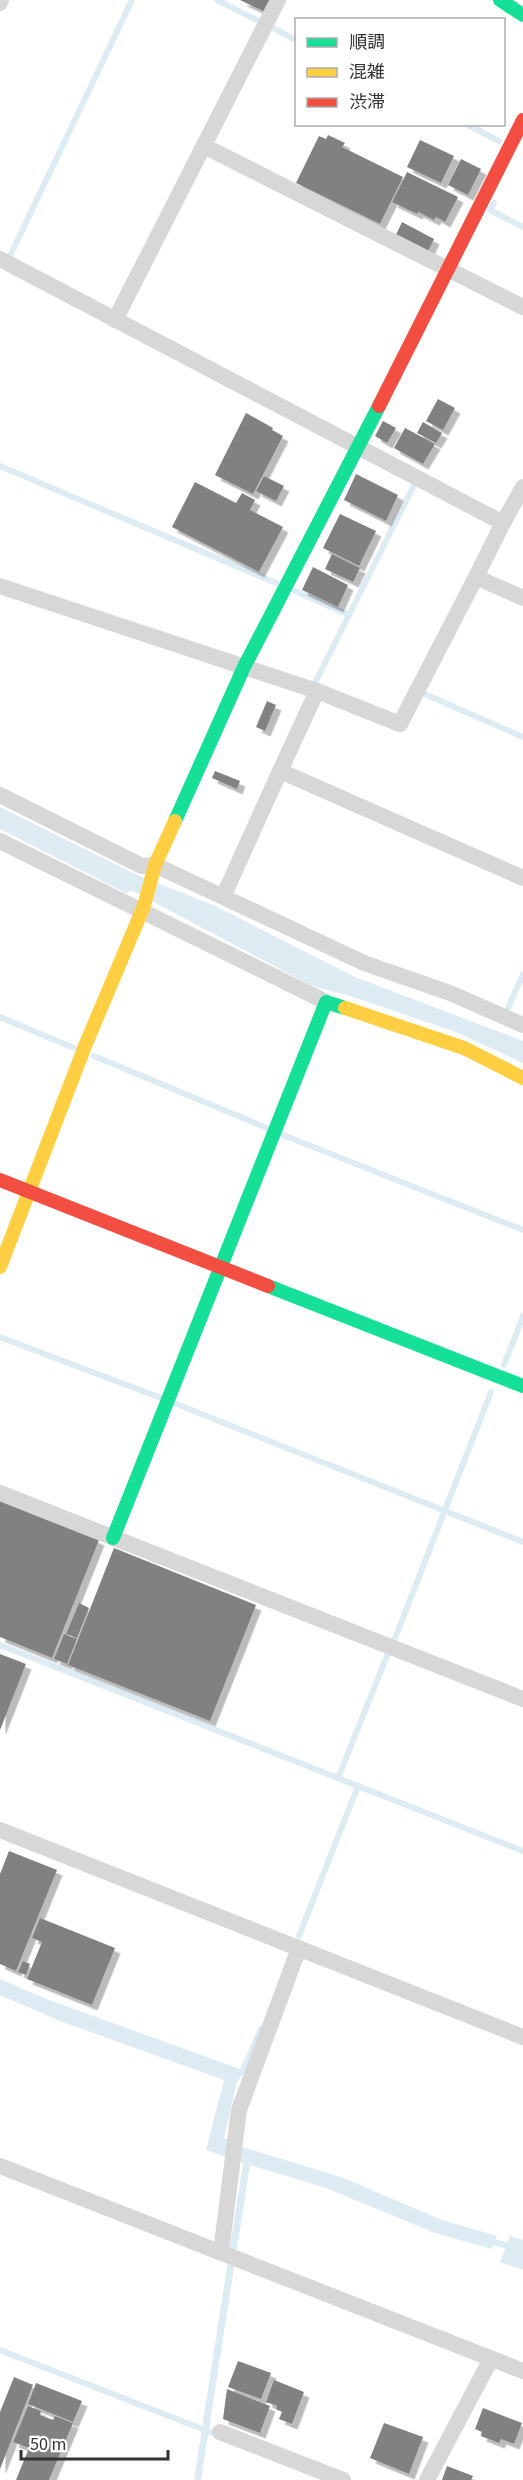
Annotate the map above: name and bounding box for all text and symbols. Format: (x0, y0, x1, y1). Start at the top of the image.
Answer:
legend (295, 18, 505, 126)
text: 順調 (349, 30, 385, 55)
text: 混雑 (349, 60, 385, 85)
text: 渋滞 (349, 90, 385, 115)
scale bar (21, 2423, 168, 2461)
text: 50 m (30, 2432, 66, 2457)

